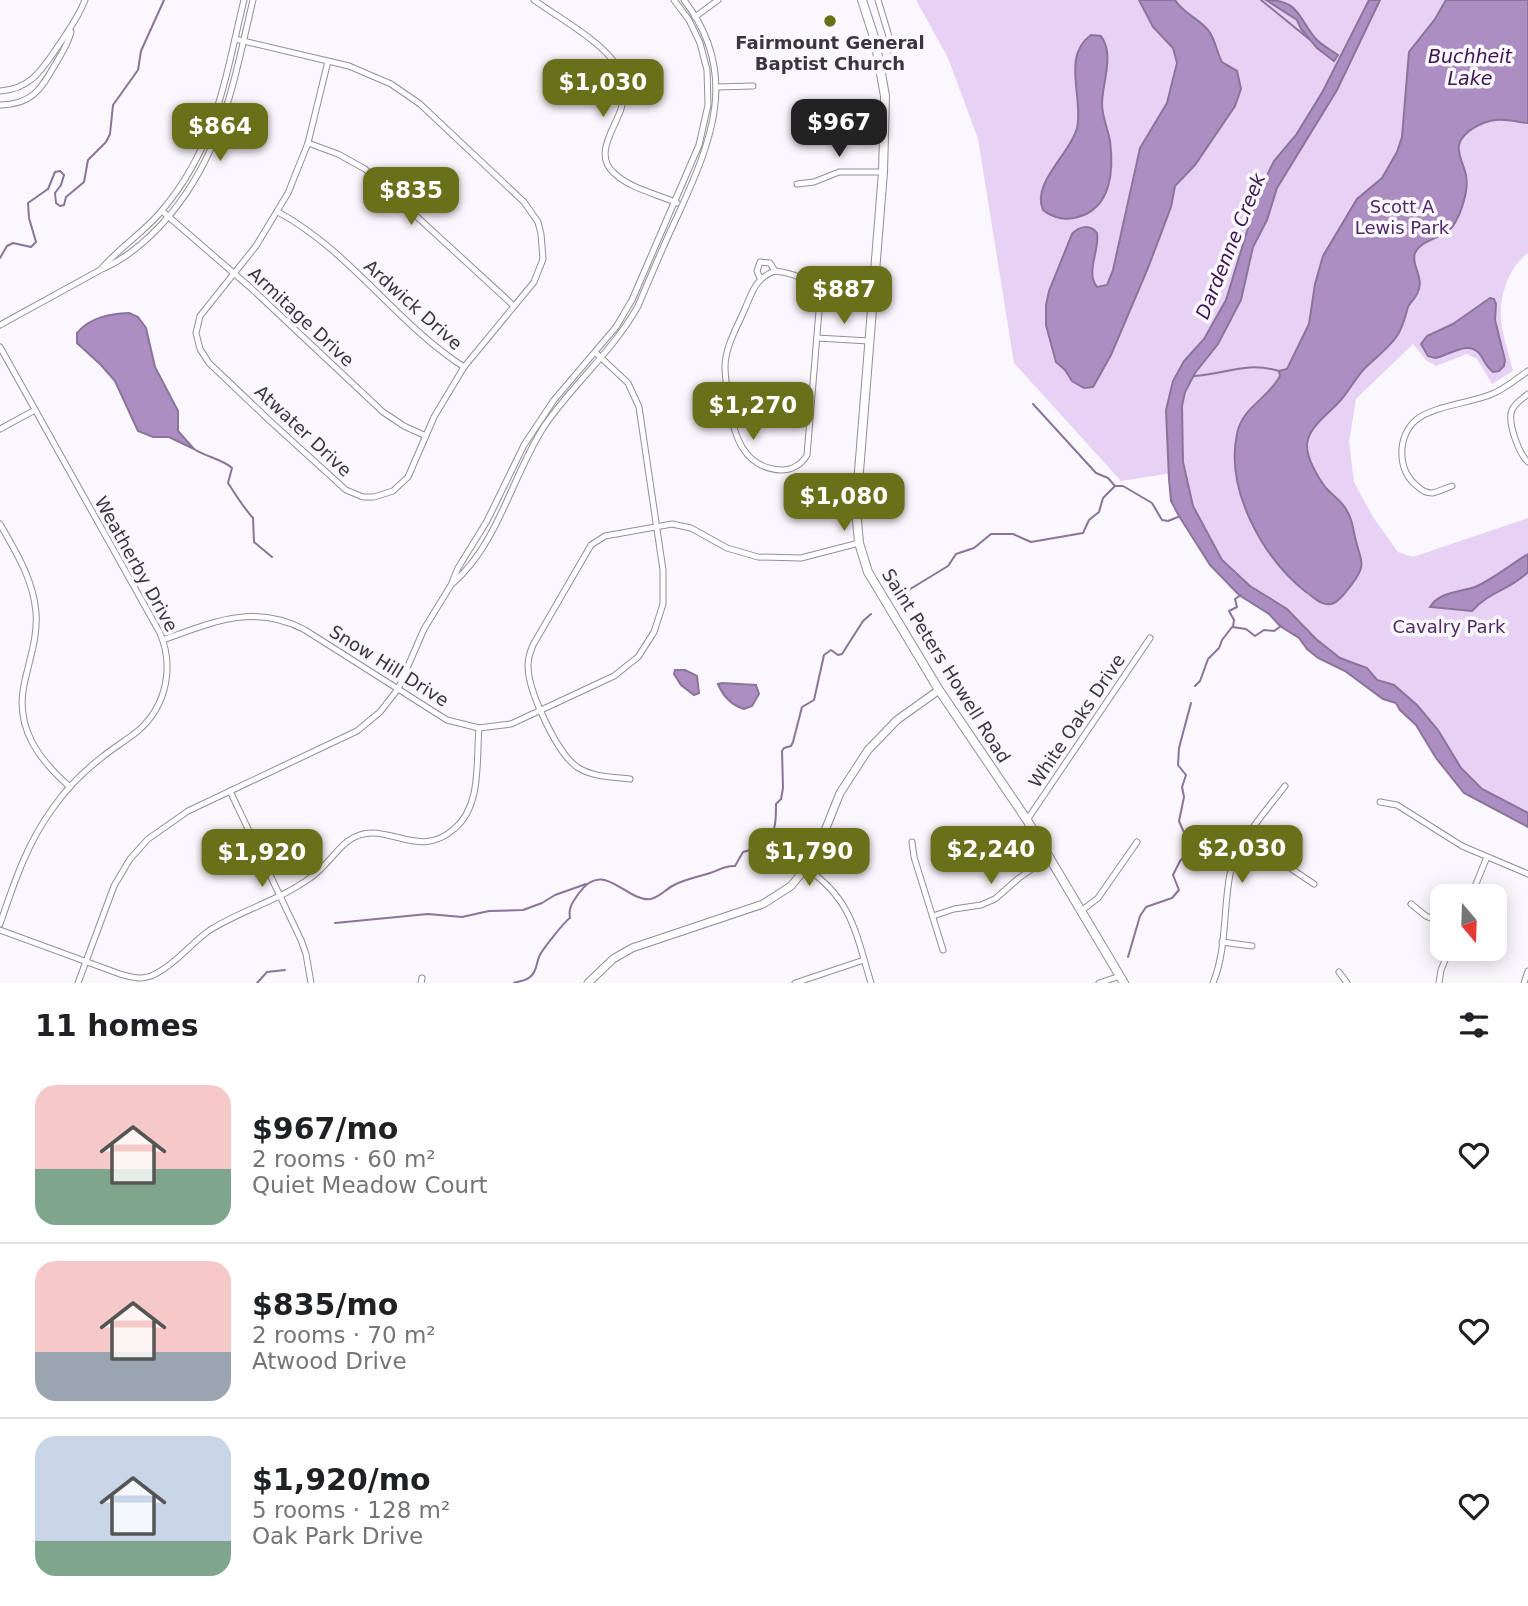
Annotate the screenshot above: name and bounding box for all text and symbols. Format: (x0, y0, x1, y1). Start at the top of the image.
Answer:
marker: Fairmount General Baptist Church (822, 13, 838, 29)
place label: Fairmount General Baptist Church (735, 32, 925, 74)
water label: Buchheit Lake (1428, 45, 1514, 89)
pin: $1,030 (546, 60, 660, 119)
text: $1,030 (559, 69, 647, 95)
pin: $967 (798, 100, 880, 159)
pin: $864 (179, 104, 261, 163)
text: $967 (807, 109, 871, 135)
text: $864 (188, 113, 252, 139)
pin: $835 (370, 168, 452, 227)
water label: Dardenne Creek (1191, 169, 1270, 322)
text: $835 (379, 177, 443, 203)
park label: Scott A Lewis Park (1355, 196, 1450, 238)
street label: Ardwick Drive (360, 255, 467, 354)
street label: Armitage Drive (244, 262, 358, 371)
pin: $887 (803, 266, 885, 326)
text: $887 (812, 276, 876, 302)
street label: Atwater Drive (251, 381, 356, 481)
pin: $1,270 (696, 382, 810, 442)
text: $1,270 (709, 392, 797, 418)
pin: $1,080 (787, 474, 901, 533)
text: $1,080 (800, 483, 888, 509)
street label: Weatherby Drive (91, 492, 182, 635)
street label: Saint Peters Howell Road (878, 565, 1015, 767)
park label: Cavalry Park (1393, 616, 1506, 637)
street label: Snow Hill Drive (326, 620, 453, 711)
street label: White Oaks Drive (1024, 650, 1129, 792)
pin: $2,240 (934, 826, 1048, 886)
pin: $2,030 (1185, 826, 1299, 885)
pin: $1,790 (752, 828, 866, 888)
pin: $1,920 (205, 830, 319, 889)
text: $2,030 (1198, 835, 1286, 861)
text: $2,240 (947, 836, 1035, 862)
text: $1,790 (765, 838, 853, 864)
text: $1,920 (218, 839, 306, 865)
north arrow (1430, 884, 1507, 961)
map controls (1430, 884, 1507, 961)
icon: filters (1455, 1006, 1493, 1044)
text: 11 homes (35, 1008, 199, 1043)
text: $967/mo (252, 1111, 398, 1146)
icon: home (91, 1113, 175, 1197)
icon: heart (1455, 1136, 1493, 1174)
text: 2 rooms · 60 m² (252, 1146, 436, 1172)
text: Quiet Meadow Court (252, 1172, 488, 1198)
text: $835/mo (252, 1287, 398, 1322)
icon: home (91, 1289, 175, 1373)
icon: heart (1455, 1312, 1493, 1350)
text: 2 rooms · 70 m² (252, 1322, 436, 1348)
text: Atwood Drive (252, 1348, 407, 1374)
text: $1,920/mo (252, 1462, 431, 1497)
icon: home (91, 1464, 175, 1548)
icon: heart (1455, 1487, 1493, 1525)
text: 5 rooms · 128 m² (252, 1497, 450, 1523)
text: Oak Park Drive (252, 1523, 423, 1549)

